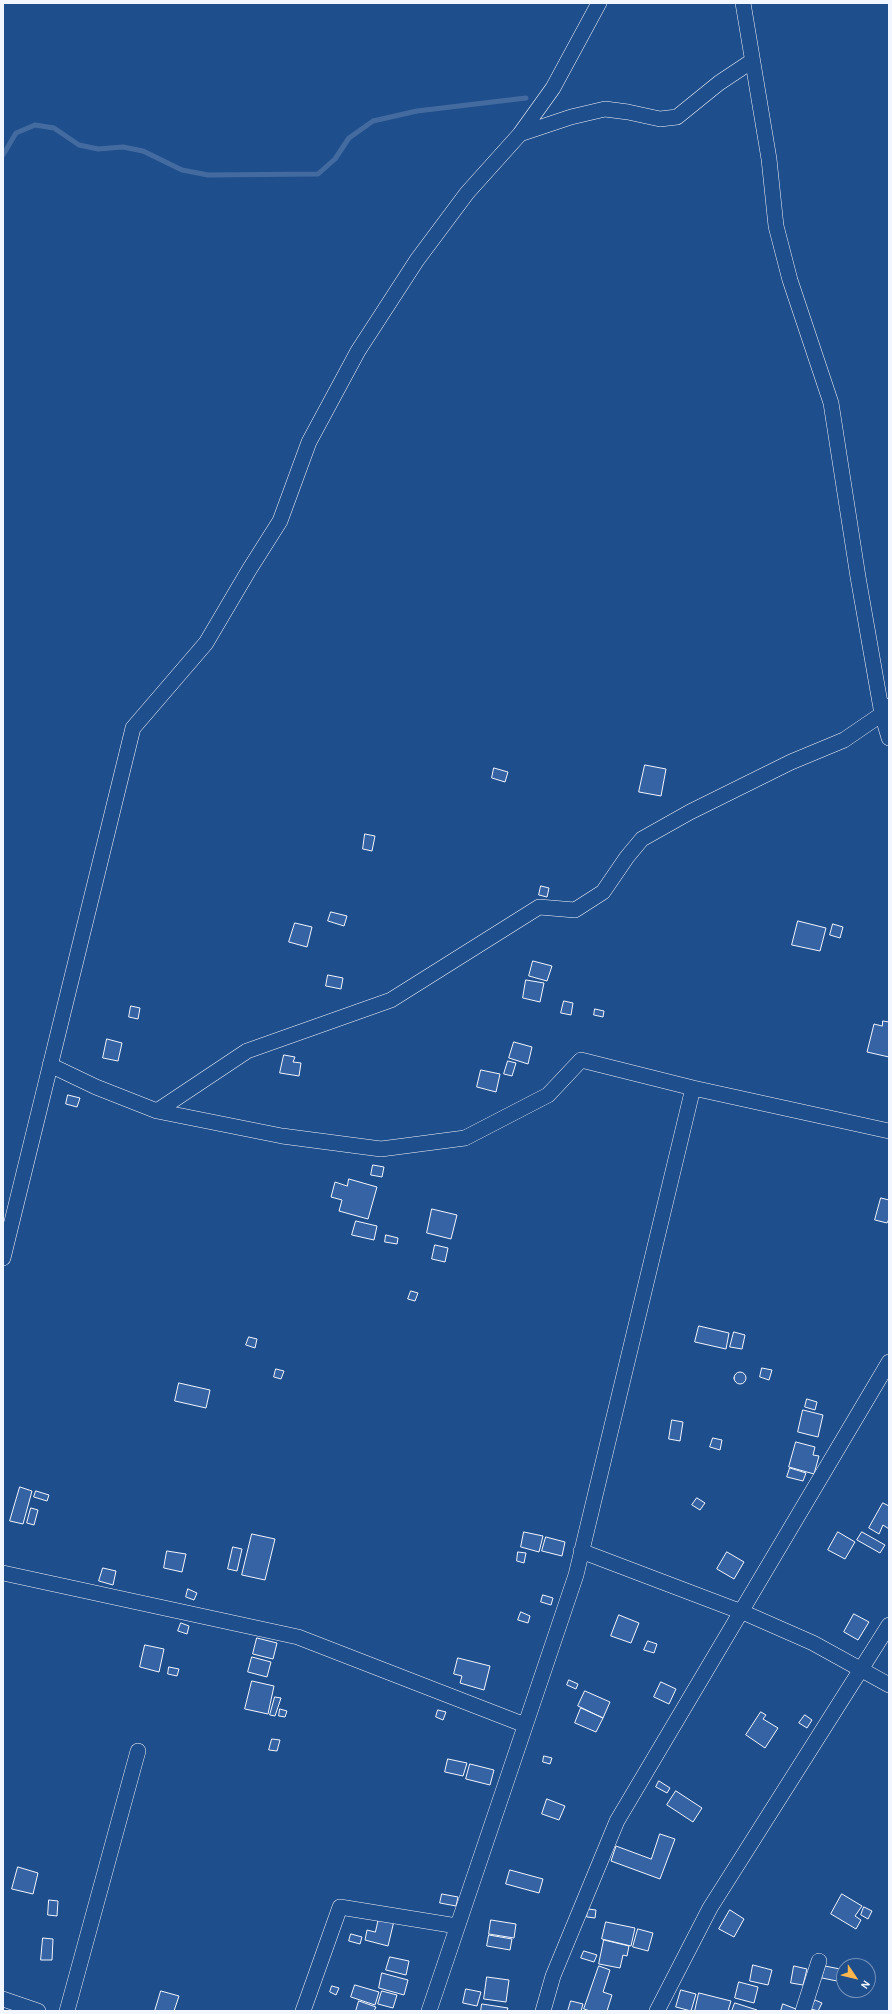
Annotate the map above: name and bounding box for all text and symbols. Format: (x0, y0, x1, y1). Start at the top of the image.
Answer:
north arrow (836, 1958, 876, 1998)
text: N (859, 1978, 872, 1991)

